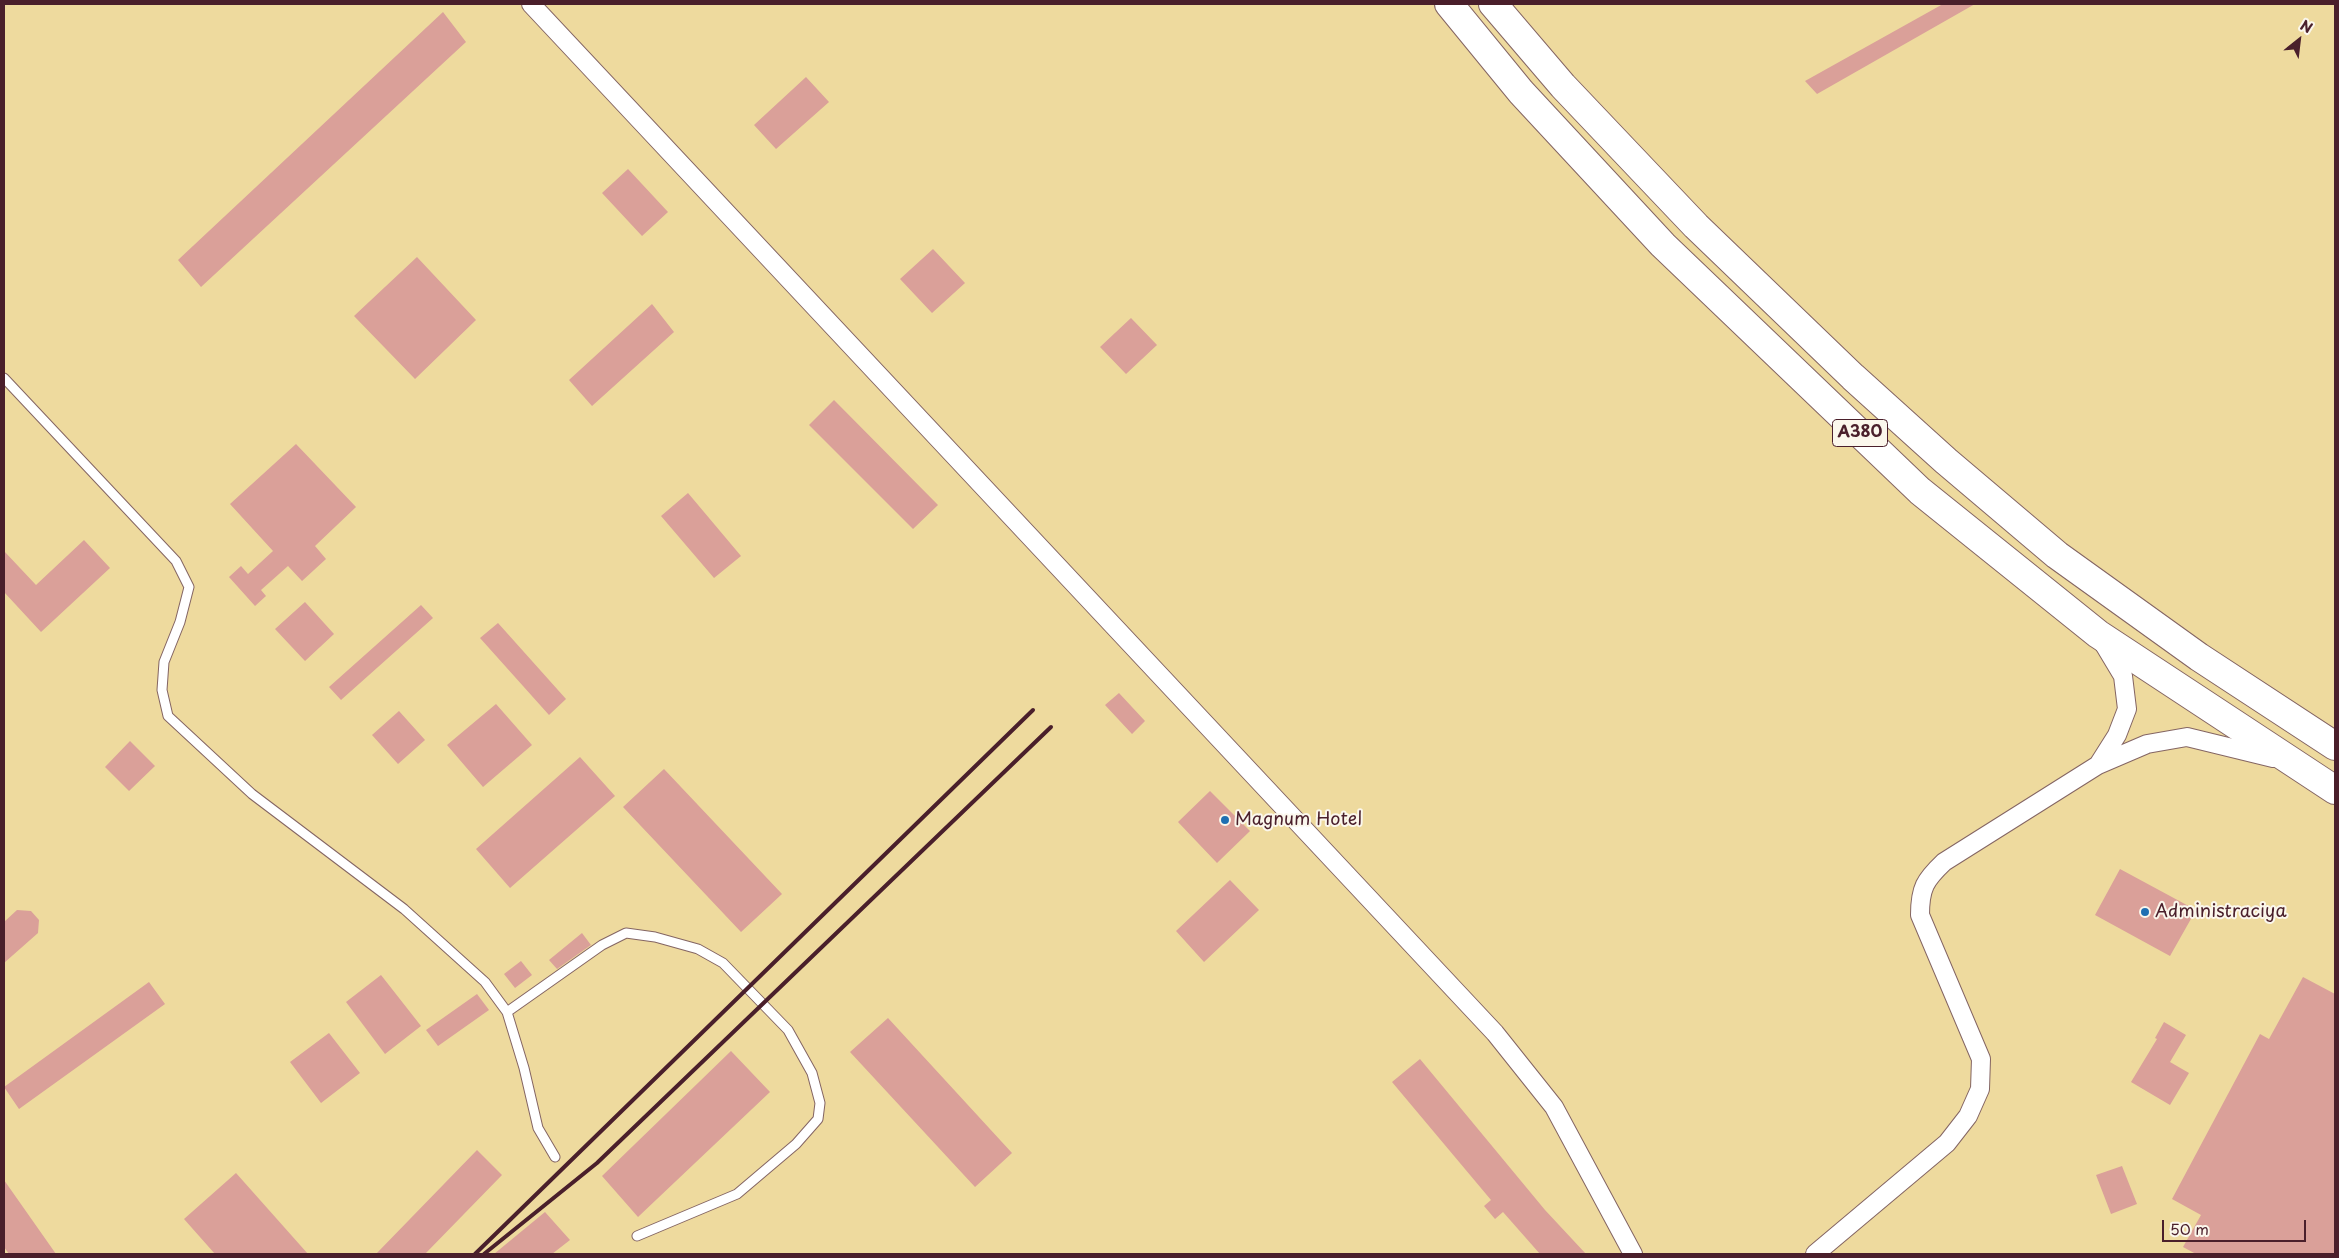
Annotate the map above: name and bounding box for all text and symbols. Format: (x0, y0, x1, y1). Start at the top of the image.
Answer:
north arrow (2274, 15, 2324, 65)
text: N (2297, 15, 2316, 38)
road number: A380 (1832, 419, 1888, 446)
place label: Magnum Hotel (1235, 809, 1362, 831)
marker: Magnum Hotel (1219, 814, 1231, 826)
place label: Administraciya (2155, 901, 2287, 923)
marker: Administraciya (2139, 906, 2151, 918)
scale bar (2164, 1210, 2308, 1242)
text: 50 m (2170, 1217, 2209, 1240)

